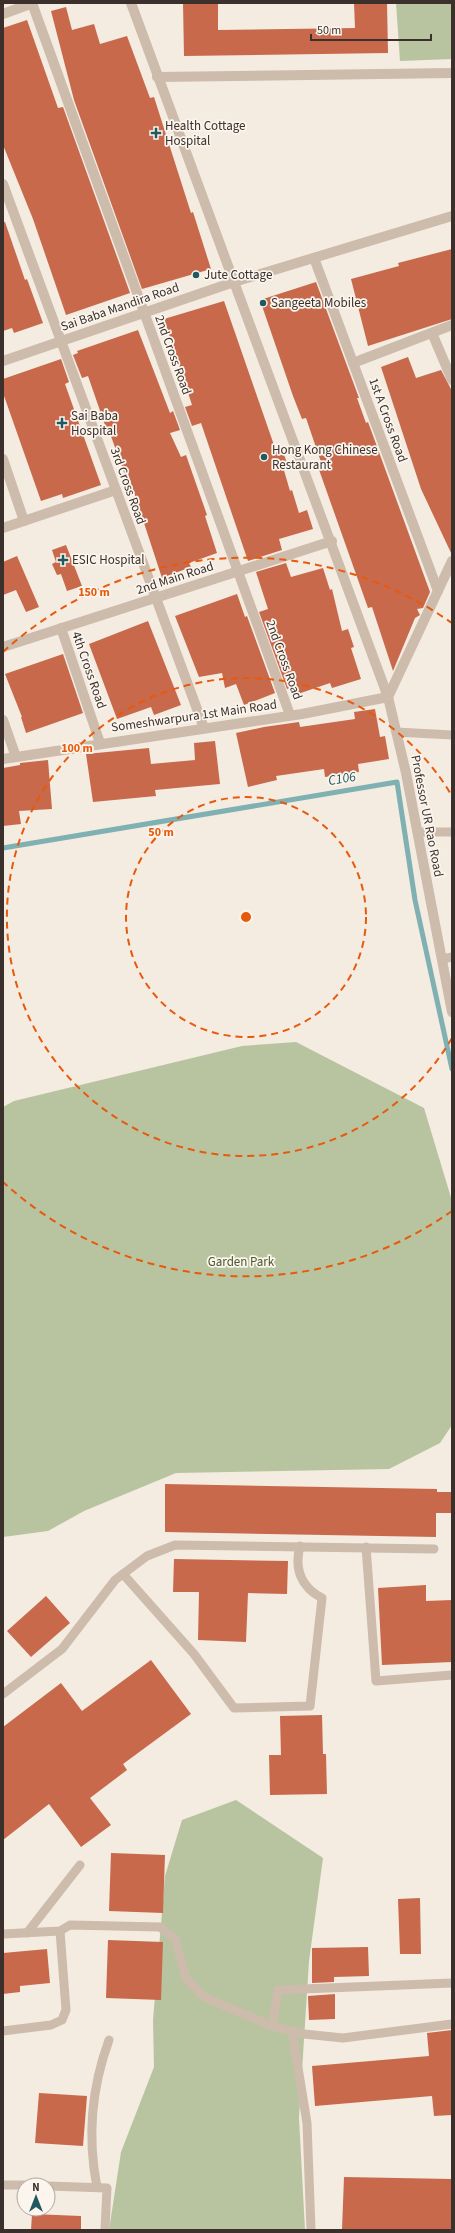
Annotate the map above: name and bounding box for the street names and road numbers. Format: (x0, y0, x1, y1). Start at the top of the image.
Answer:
street label: Sai Baba Mandira Road (58, 278, 182, 336)
street label: 2nd Cross Road (150, 313, 196, 397)
street label: 1st A Cross Road (364, 375, 412, 465)
street label: 3rd Cross Road (106, 445, 150, 527)
street label: 2nd Main Road (134, 557, 216, 599)
street label: 2nd Cross Road (261, 618, 307, 702)
street label: 4th Cross Road (67, 629, 111, 711)
street label: Someshwarpura 1st Main Road (110, 695, 278, 737)
street label: Professor UR Rao Road (406, 754, 448, 878)

